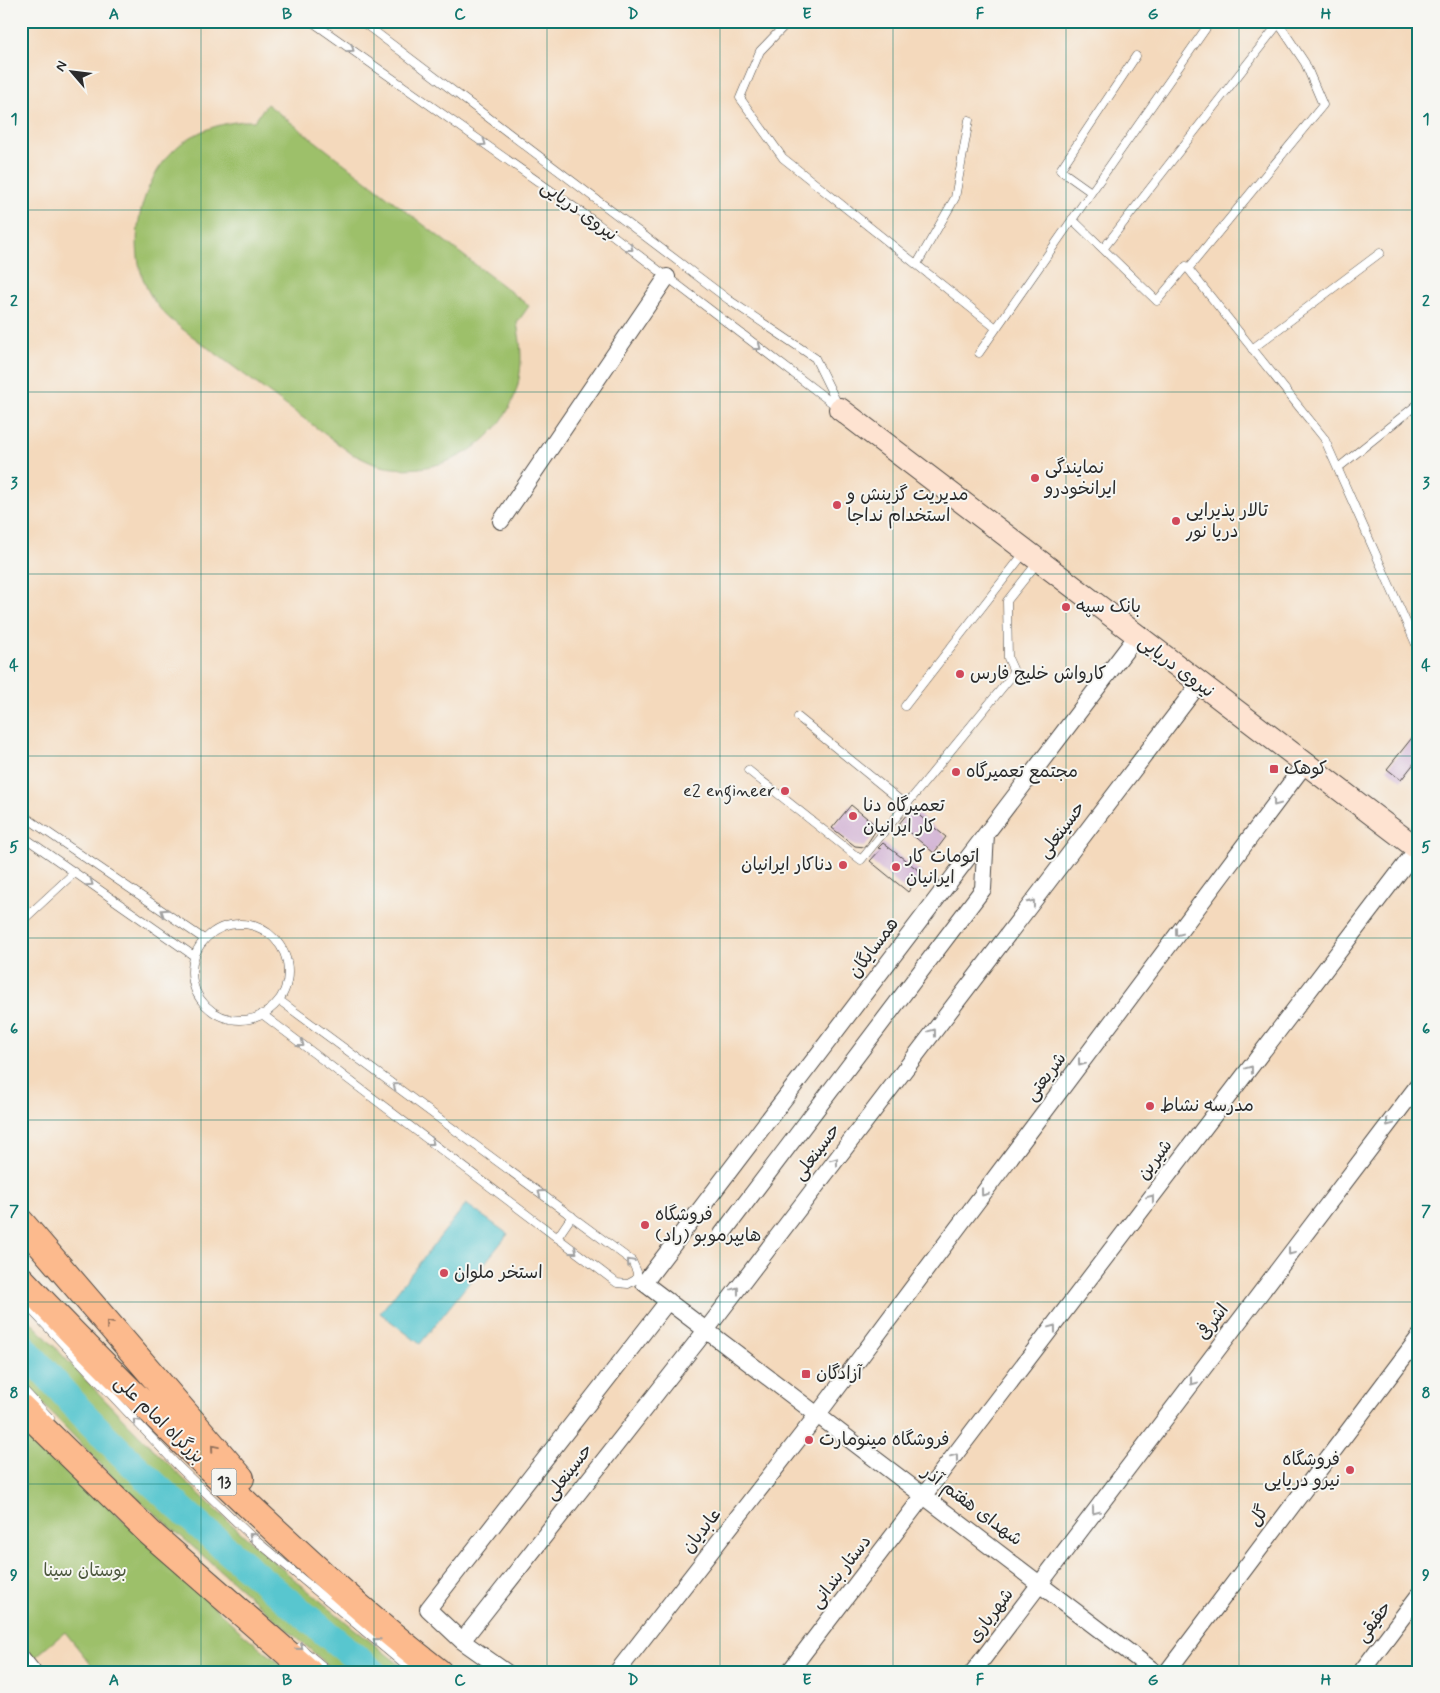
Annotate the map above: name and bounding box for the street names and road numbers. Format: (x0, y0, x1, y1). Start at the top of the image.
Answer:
street label: نیروی دریایی (536, 175, 622, 247)
street label: نیروی دریایی (1133, 630, 1219, 704)
street label: حسینعلی (1033, 797, 1091, 863)
street label: همسایگان (843, 913, 905, 983)
street label: شریعتی (1020, 1048, 1072, 1106)
street label: حسینعلی (788, 1119, 846, 1185)
street label: شیرین (1132, 1135, 1178, 1185)
street label: اشرفی (1191, 1298, 1235, 1345)
street label: بزرگراه امام علی (108, 1371, 209, 1470)
street label: حسینعلی (539, 1439, 599, 1505)
street label: شهدای هفتم آذر (915, 1459, 1027, 1552)
road number: 13 (212, 1468, 236, 1495)
street label: گل (1243, 1500, 1275, 1531)
street label: عابدیان (677, 1503, 727, 1559)
street label: دستار بندانی (805, 1530, 877, 1614)
street label: شهریاری (963, 1584, 1019, 1648)
street label: حقیقی (1351, 1596, 1397, 1648)

